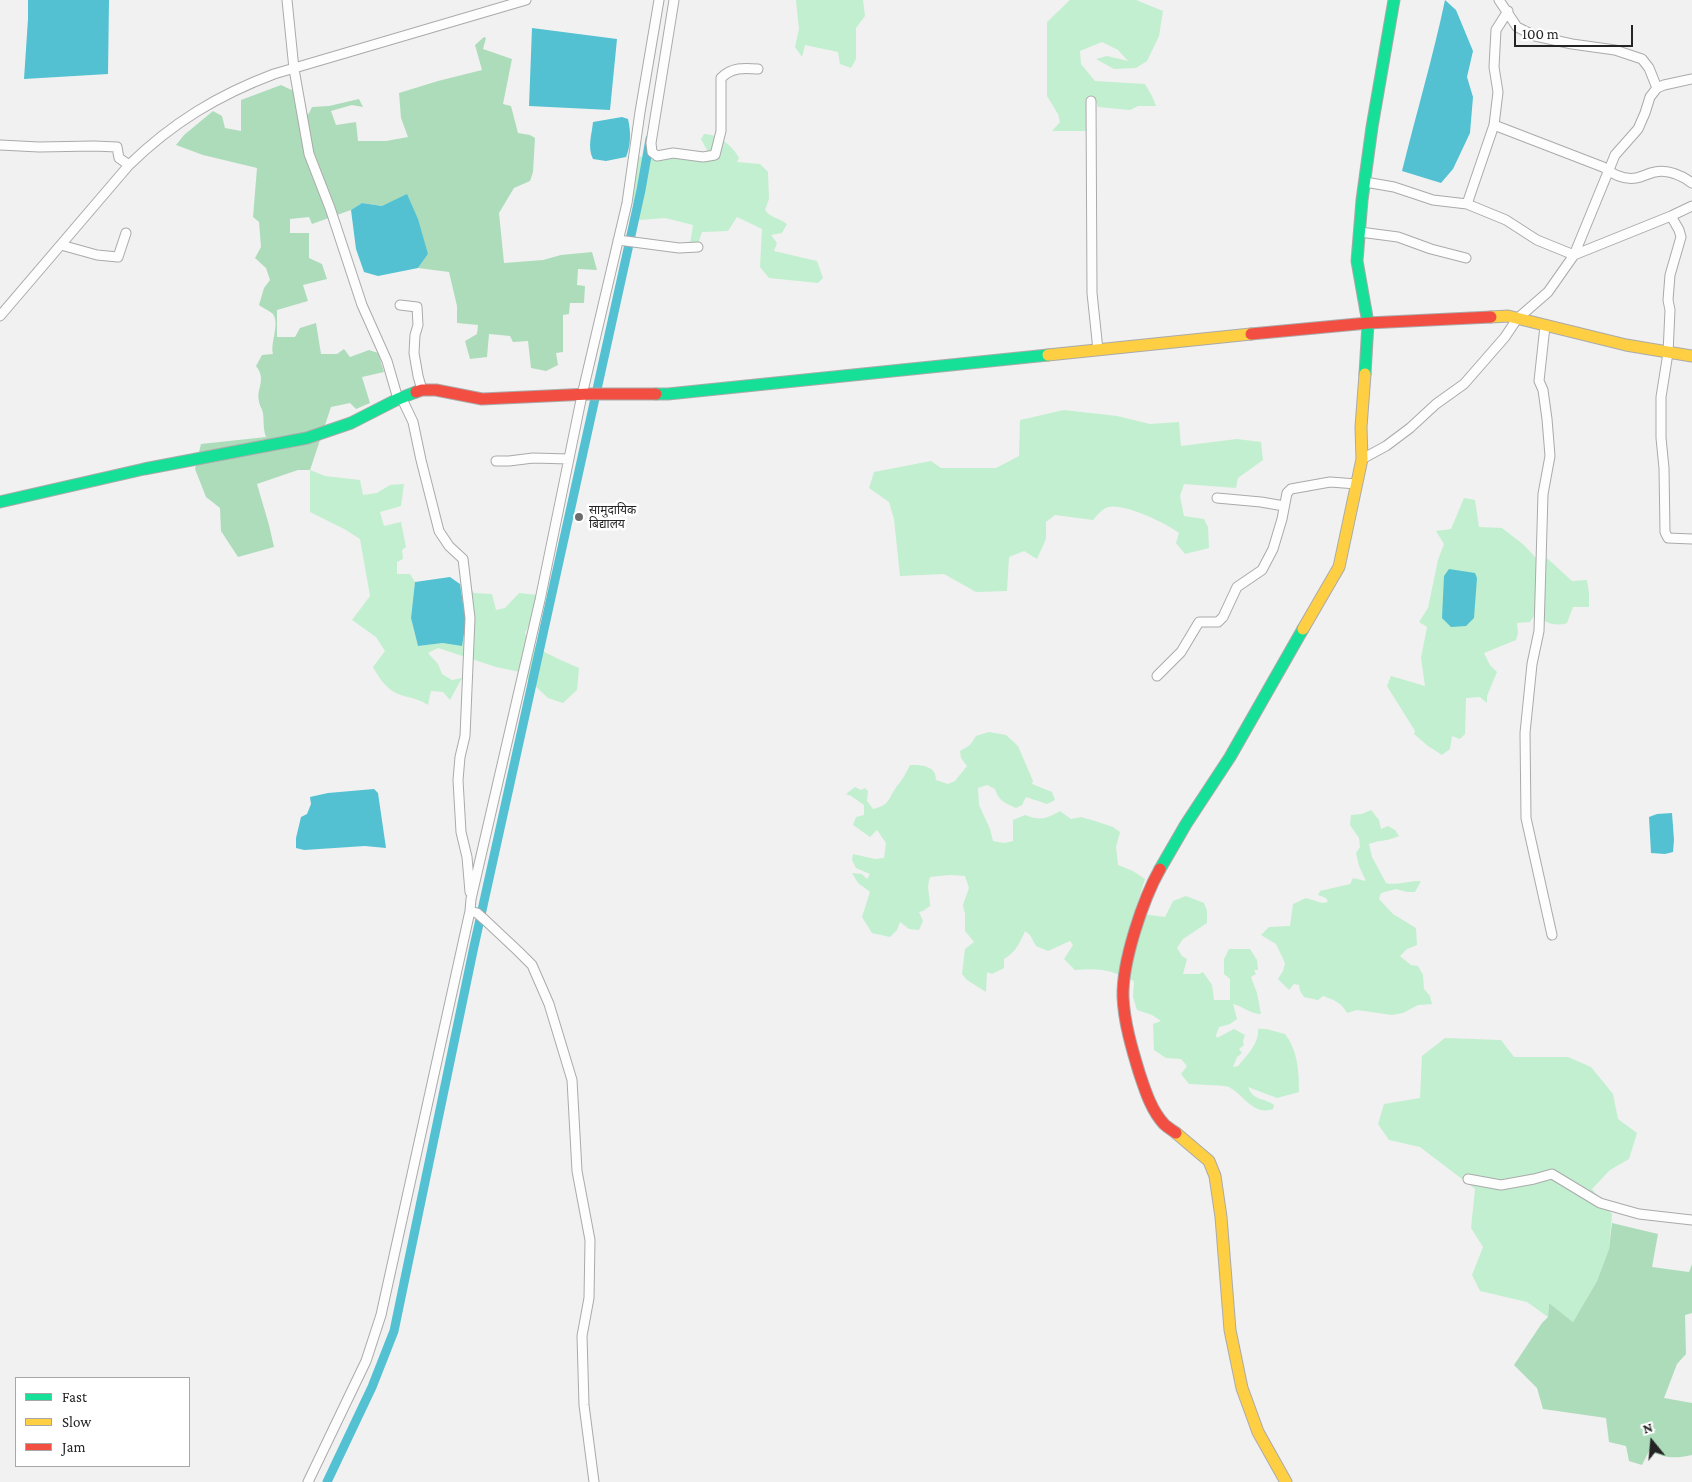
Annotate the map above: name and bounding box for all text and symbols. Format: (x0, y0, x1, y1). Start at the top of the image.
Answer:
scale bar (1517, 15, 1636, 47)
text: 100 m (1522, 26, 1559, 42)
place label: सामुदायिक बिद्यालय (589, 503, 636, 531)
marker: सामुदायिक बिद्यालय (573, 511, 585, 523)
legend (15, 1377, 190, 1467)
text: Fast (62, 1389, 87, 1405)
text: Slow (62, 1414, 91, 1430)
north arrow (1627, 1417, 1677, 1467)
text: N (1641, 1419, 1655, 1437)
text: Jam (62, 1439, 85, 1455)

